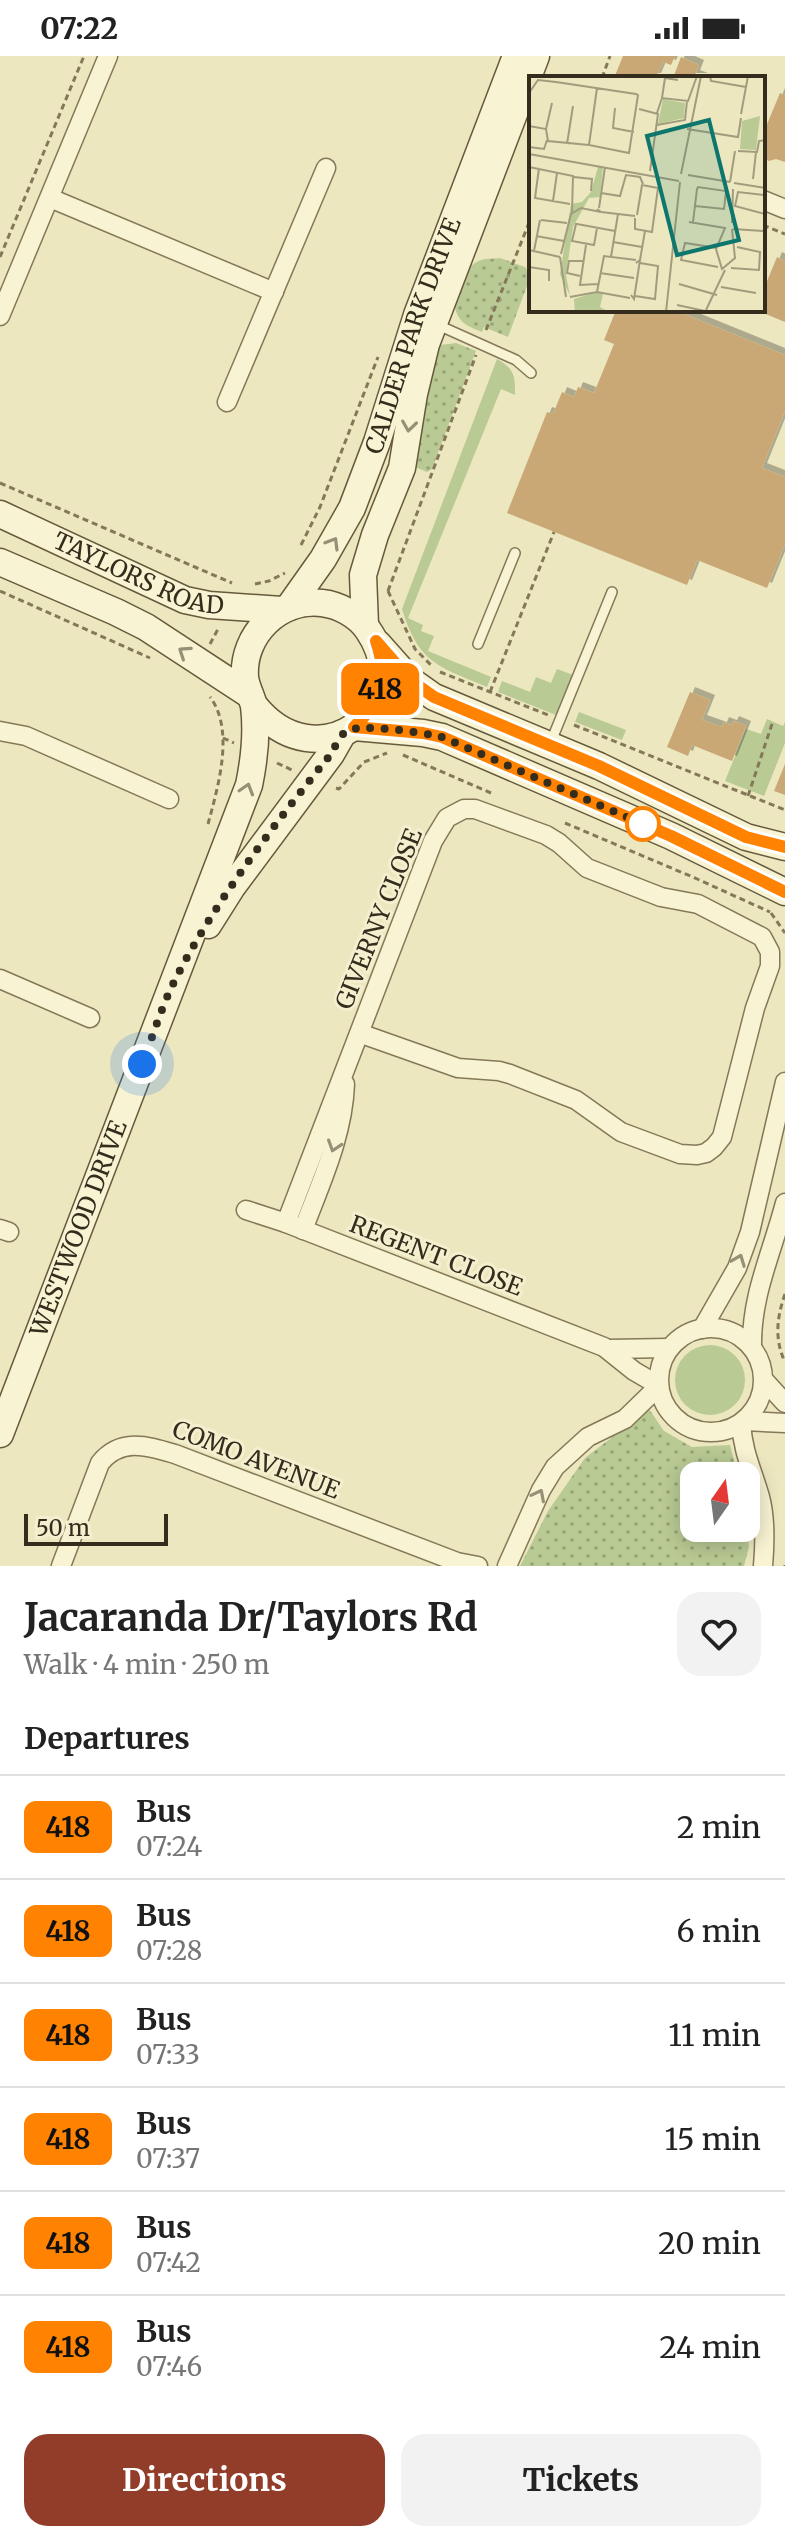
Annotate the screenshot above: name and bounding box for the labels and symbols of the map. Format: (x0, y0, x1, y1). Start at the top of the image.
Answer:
inset map (529, 76, 765, 312)
street label: CALDER PARK DRIVE (358, 213, 468, 459)
one-way arrow (401, 419, 418, 433)
street label: TAYLORS ROAD (49, 525, 225, 621)
one-way arrow (323, 537, 339, 552)
one-way arrow (179, 647, 193, 662)
line badge: 418 (334, 663, 426, 715)
one-way arrow (238, 783, 254, 797)
unlabelled marker (626, 807, 660, 841)
street label: GIVERNY CLOSE (328, 823, 429, 1014)
your location (122, 1044, 162, 1084)
street label: WESTWOOD DRIVE (22, 1115, 134, 1342)
one-way arrow (327, 1139, 343, 1152)
street label: REGENT CLOSE (345, 1208, 528, 1303)
one-way arrow (729, 1254, 746, 1268)
street label: COMO AVENUE (168, 1413, 345, 1506)
north arrow (680, 1462, 760, 1542)
one-way arrow (529, 1488, 545, 1503)
scale bar (24, 1510, 168, 1546)

